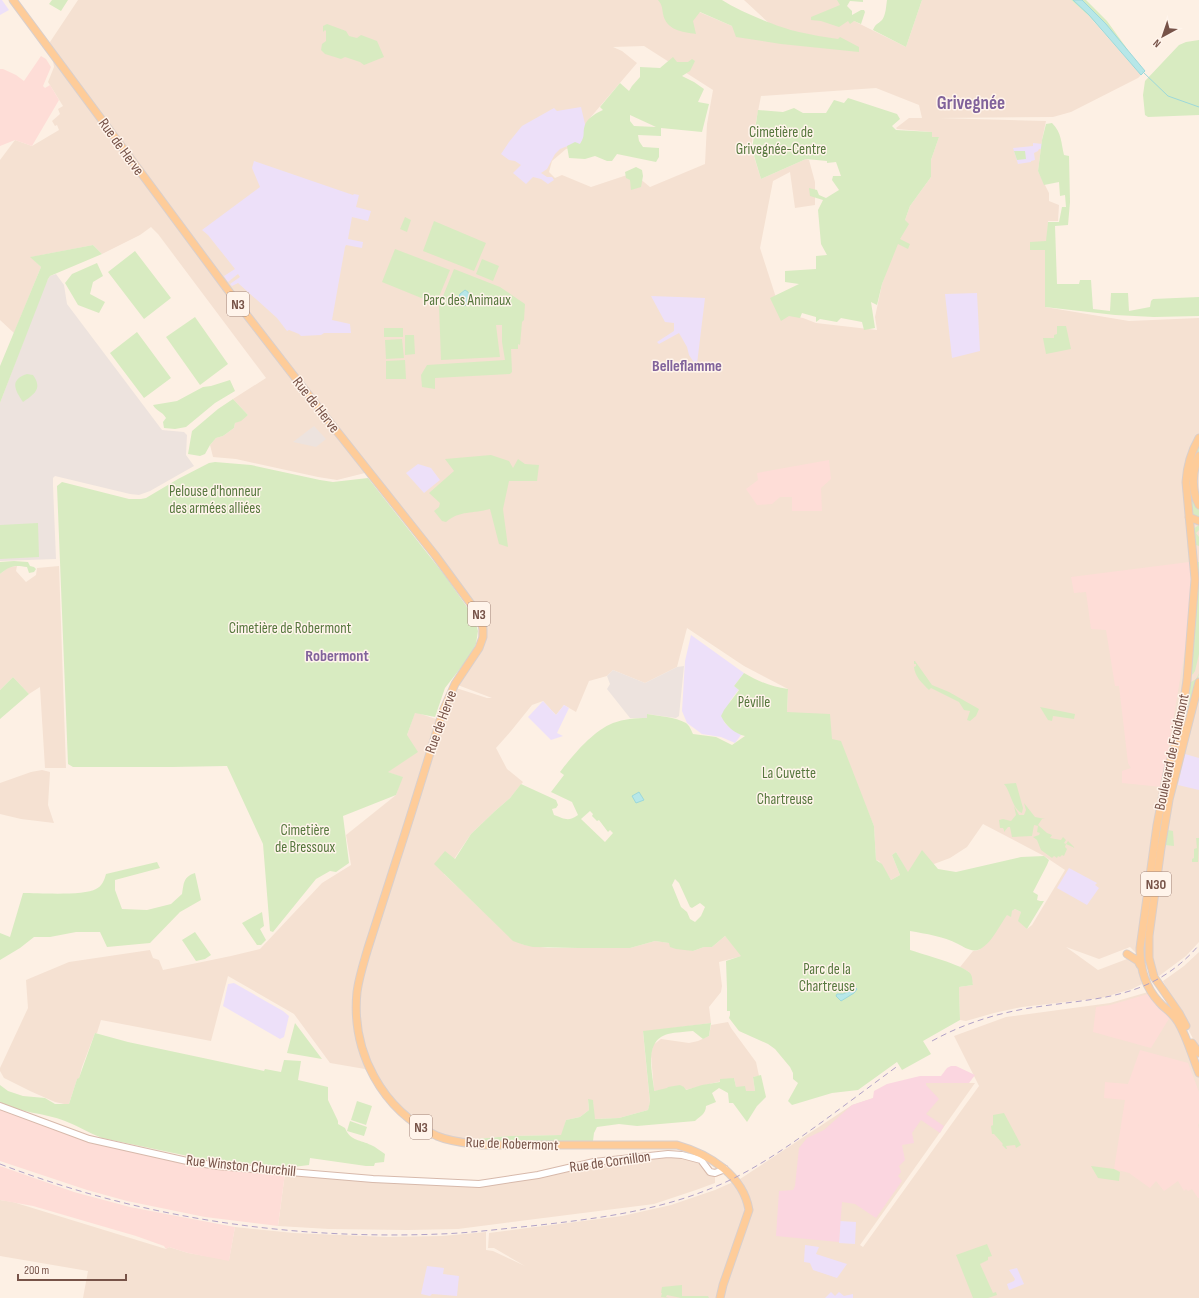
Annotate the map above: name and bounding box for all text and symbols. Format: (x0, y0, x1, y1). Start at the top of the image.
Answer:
north arrow (1143, 16, 1183, 56)
text: N (1150, 36, 1163, 50)
district label: Grivegnée (937, 92, 1005, 115)
street label: Rue de Herve (94, 115, 148, 179)
park label: Cimetière de Grivegnée-Centre (736, 123, 826, 159)
park label: Parc des Animaux (423, 291, 511, 310)
road number: N3 (227, 292, 249, 316)
district label: Belleflamme (652, 357, 722, 376)
street label: Rue de Herve (288, 373, 344, 437)
park label: Pelouse d'honneur des armées alliées (169, 482, 262, 518)
road number: N3 (468, 602, 490, 626)
park label: Cimetière de Robermont (229, 619, 352, 638)
district label: Robermont (305, 647, 369, 666)
street label: Rue de Herve (421, 688, 461, 756)
street label: Boulevard de Froidmont (1150, 692, 1194, 812)
park label: Péville (738, 693, 770, 712)
park label: La Cuvette (762, 764, 816, 783)
park label: Chartreuse (757, 790, 813, 809)
park label: Cimetière de Bressoux (275, 821, 335, 857)
road number: N30 (1141, 872, 1171, 896)
park label: Parc de la Chartreuse (799, 960, 855, 996)
road number: N3 (410, 1115, 432, 1139)
street label: Rue de Robermont (465, 1133, 559, 1155)
street label: Rue de Cornillon (568, 1147, 652, 1177)
street label: Rue Winston Churchill (185, 1151, 297, 1181)
scale bar (18, 1256, 126, 1282)
text: 200 m (24, 1263, 50, 1278)

